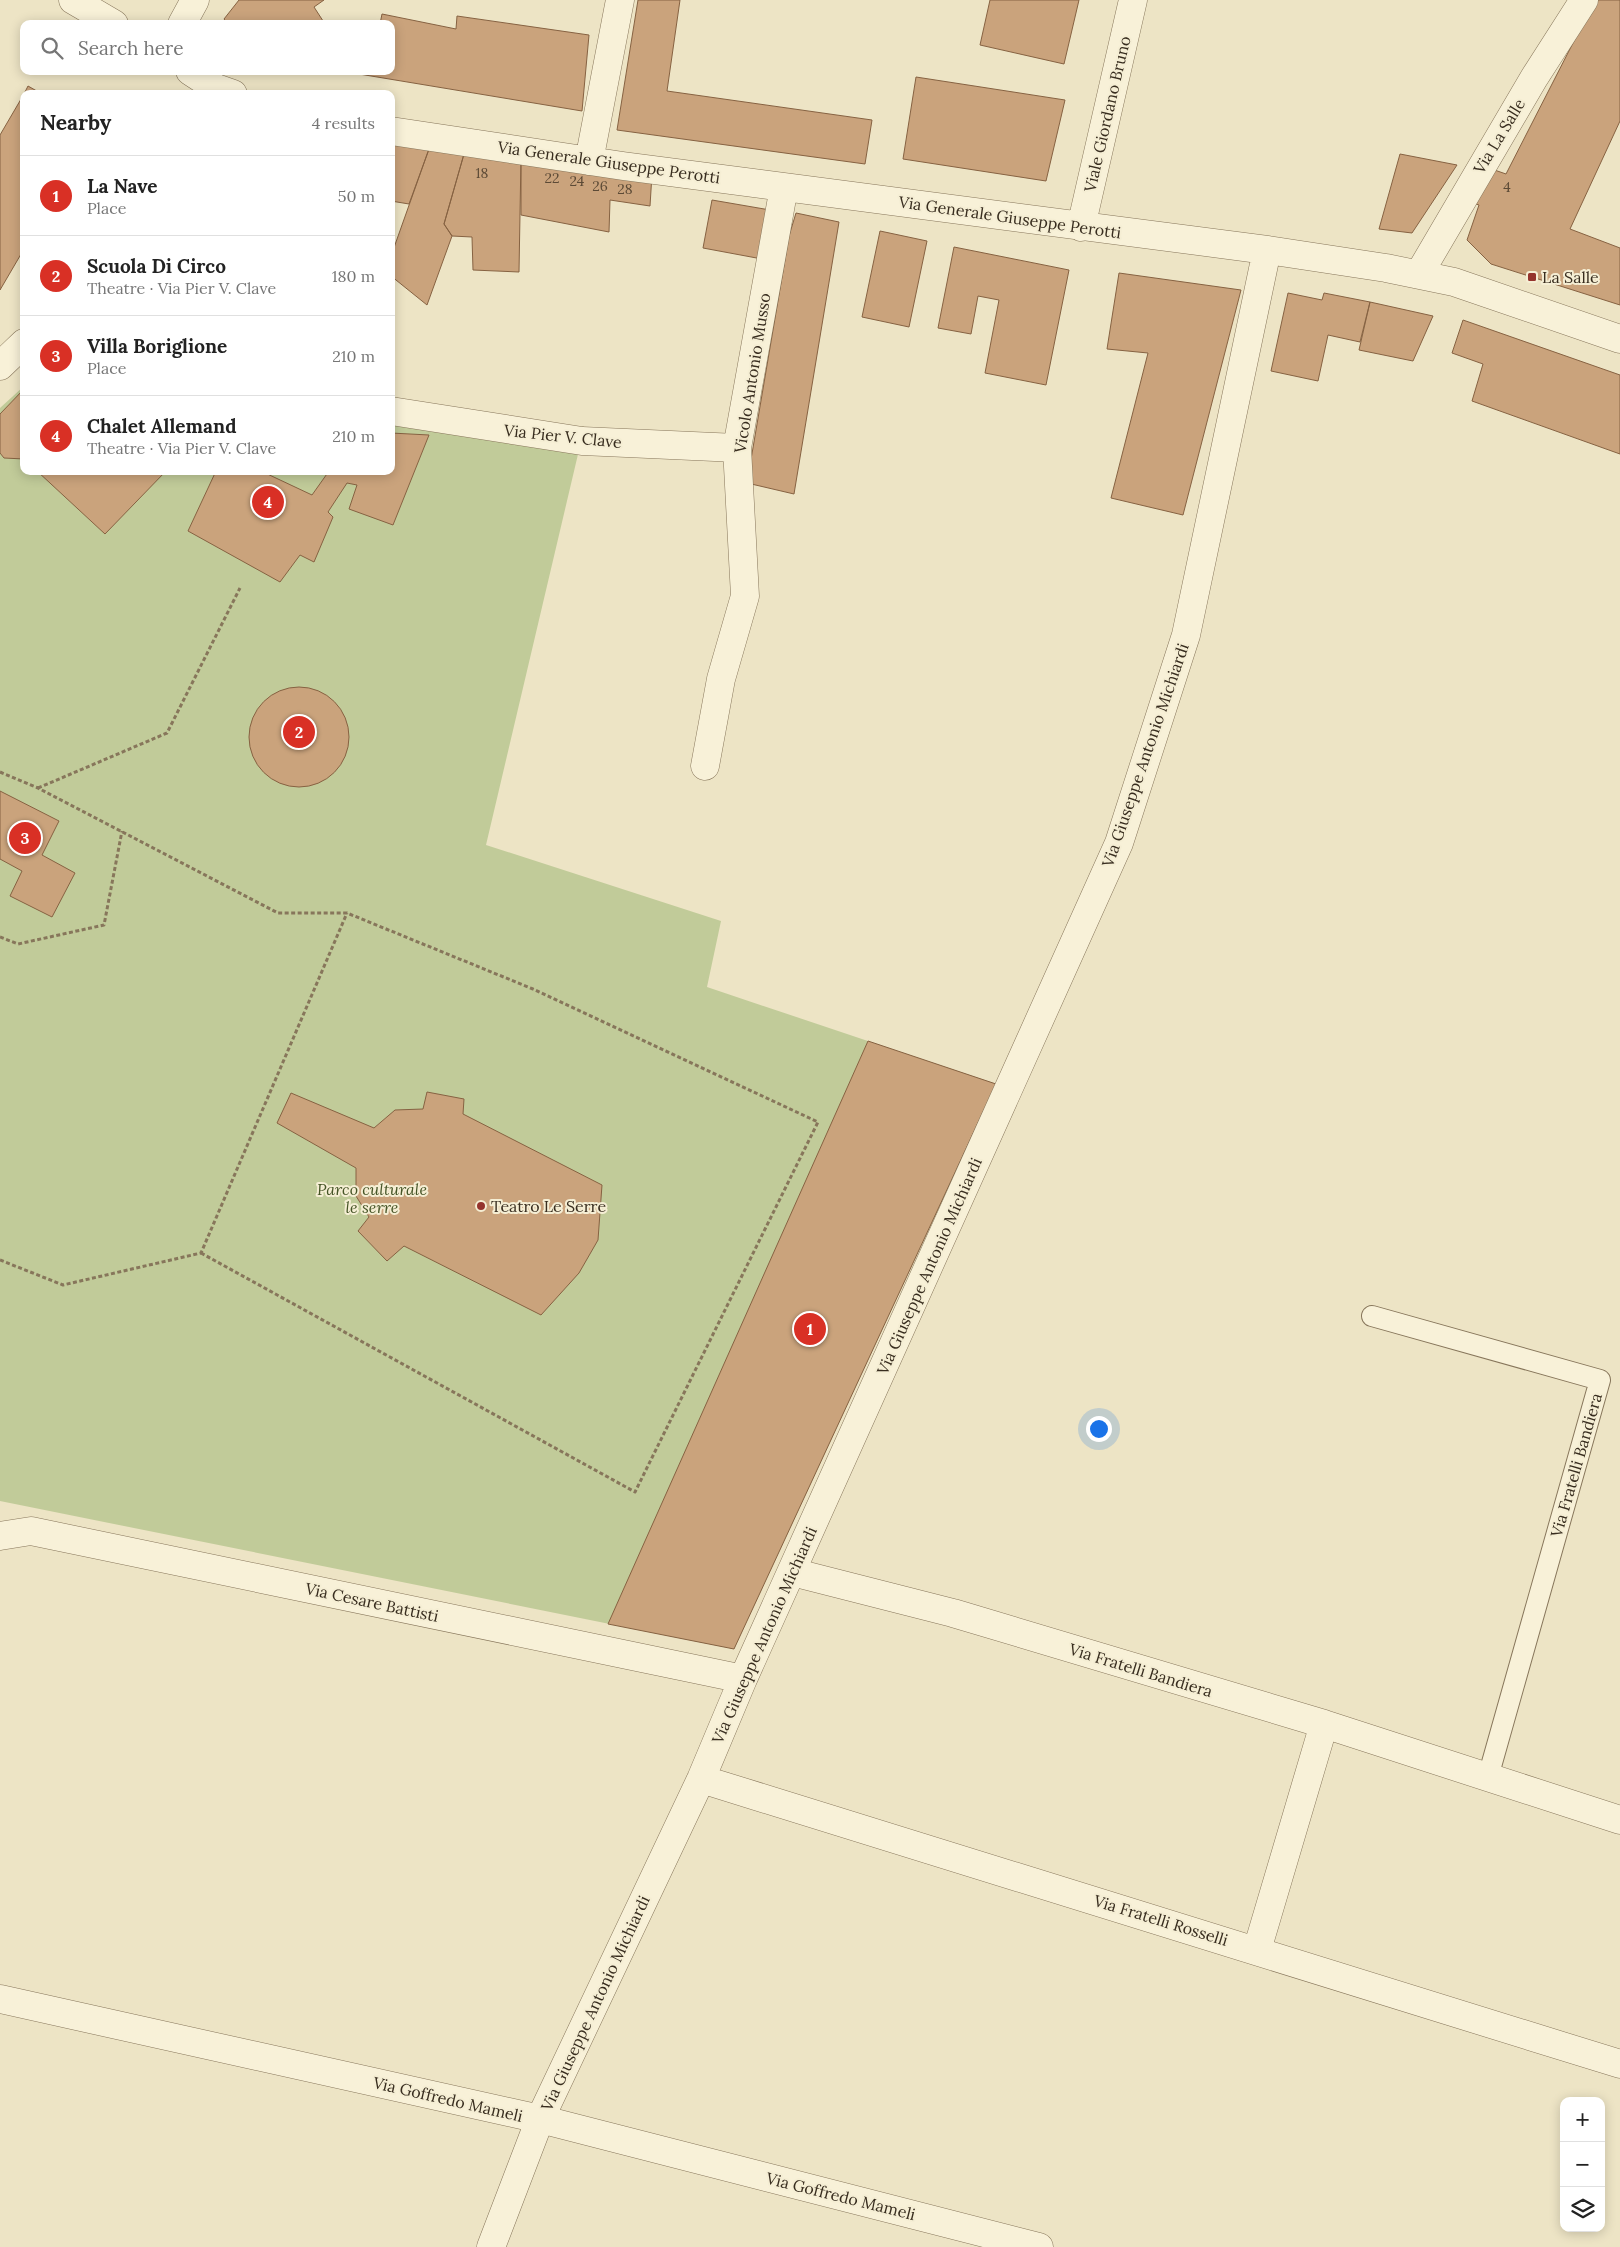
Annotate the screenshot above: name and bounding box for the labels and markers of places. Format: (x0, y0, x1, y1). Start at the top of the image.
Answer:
place label: La Salle (1542, 267, 1599, 287)
marker: La Salle (1526, 271, 1538, 283)
pin: 4 (252, 483, 284, 521)
pin: 2 (283, 713, 315, 751)
pin: 3 (9, 819, 41, 857)
place label: Teatro Le Serre (491, 1196, 606, 1216)
marker: Teatro Le Serre (475, 1200, 487, 1212)
pin: 1 (794, 1310, 826, 1348)

